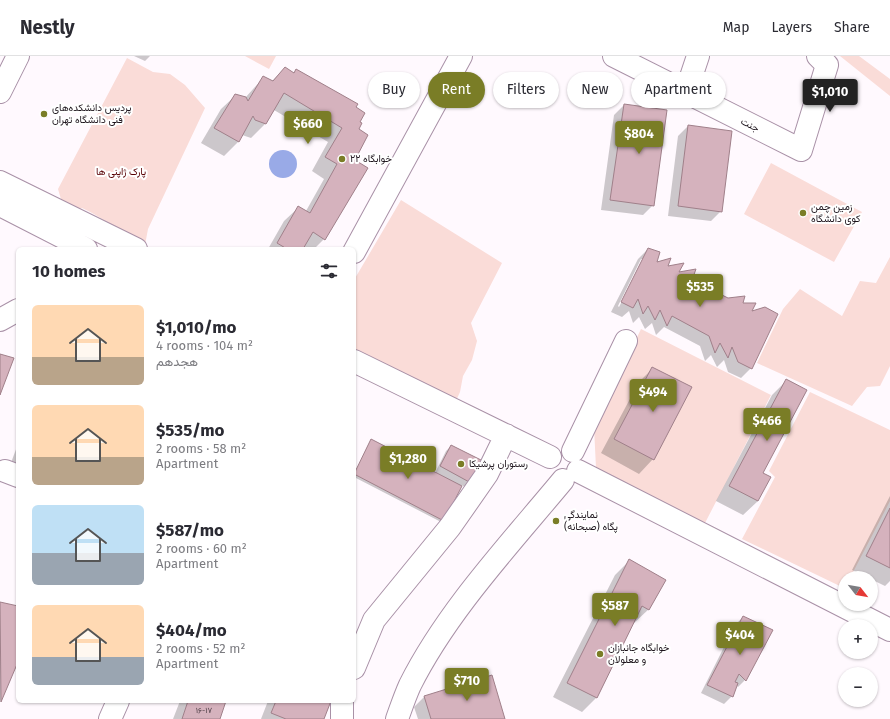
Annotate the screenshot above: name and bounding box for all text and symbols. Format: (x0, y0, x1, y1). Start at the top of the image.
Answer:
text: Nestly (20, 16, 75, 39)
text: Map (723, 19, 749, 36)
text: Layers (771, 19, 812, 36)
text: Share (834, 19, 870, 36)
chip: Buy (368, 72, 420, 108)
chip: Rent (428, 72, 485, 108)
chip: Filters (493, 72, 559, 108)
chip: New (567, 72, 623, 108)
chip: Apartment (631, 72, 726, 108)
pin: $1,010 (797, 79, 863, 113)
text: $1,010 (812, 84, 848, 99)
place label: پردیس دانشکده‌های فنی دانشگاه تهران (52, 102, 132, 126)
marker: پردیس دانشکده‌های فنی دانشگاه تهران (39, 109, 49, 119)
pin: $660 (284, 111, 332, 145)
street label: جنت (739, 115, 762, 135)
text: $660 (293, 116, 323, 131)
pin: $804 (615, 121, 663, 155)
text: $804 (624, 126, 654, 141)
place label: خوابگاه ۲۲ (350, 153, 392, 165)
marker: خوابگاه ۲۲ (337, 154, 347, 164)
park label: پارک ژاپنی ها (96, 166, 146, 179)
place label: زمین چمن کوی دانشگاه (811, 201, 861, 225)
marker: زمین چمن کوی دانشگاه (798, 208, 808, 218)
icon: filters (318, 260, 340, 282)
text: 10 homes (32, 261, 106, 282)
pin: $535 (676, 274, 724, 308)
text: $535 (686, 279, 714, 294)
text: $1,010/mo (156, 317, 236, 338)
icon: home (64, 321, 112, 369)
text: 4 rooms · 104 m² (156, 338, 253, 353)
text: هجدهم (156, 354, 198, 369)
pin: $494 (629, 379, 677, 413)
text: $494 (639, 384, 667, 399)
pin: $466 (743, 408, 791, 442)
text: $466 (752, 413, 782, 428)
text: $535/mo (156, 420, 225, 441)
icon: home (64, 421, 112, 469)
text: 2 rooms · 58 m² (156, 441, 246, 456)
pin: $1,280 (375, 446, 441, 480)
text: $1,280 (389, 451, 427, 466)
text: Apartment (156, 456, 218, 471)
place label: رستوران پرشیکا (469, 458, 528, 471)
marker: رستوران پرشیکا (456, 459, 466, 469)
place label: نمایندگی پگاه (صبحانه) (564, 509, 618, 534)
marker: نمایندگی پگاه (صبحانه) (551, 516, 561, 526)
text: $587/mo (156, 520, 224, 541)
icon: home (64, 521, 112, 569)
text: 2 rooms · 60 m² (156, 541, 247, 556)
text: Apartment (156, 556, 218, 571)
north arrow (838, 571, 878, 611)
map controls (838, 571, 878, 707)
pin: $587 (591, 593, 639, 627)
text: $587 (601, 598, 629, 613)
button: + (838, 619, 878, 659)
text: $404/mo (156, 620, 227, 641)
icon: home (64, 621, 112, 669)
pin: $404 (716, 622, 764, 656)
text: $404 (725, 627, 755, 642)
text: 2 rooms · 52 m² (156, 641, 245, 656)
place label: خوابگاه جانبازان و معلولان (608, 642, 670, 666)
marker: خوابگاه جانبازان و معلولان (595, 649, 605, 659)
text: Apartment (156, 656, 218, 671)
button: − (838, 667, 878, 707)
pin: $710 (443, 668, 491, 702)
text: $710 (454, 673, 480, 688)
house number: ۱۶-۱۷ (196, 706, 213, 715)

